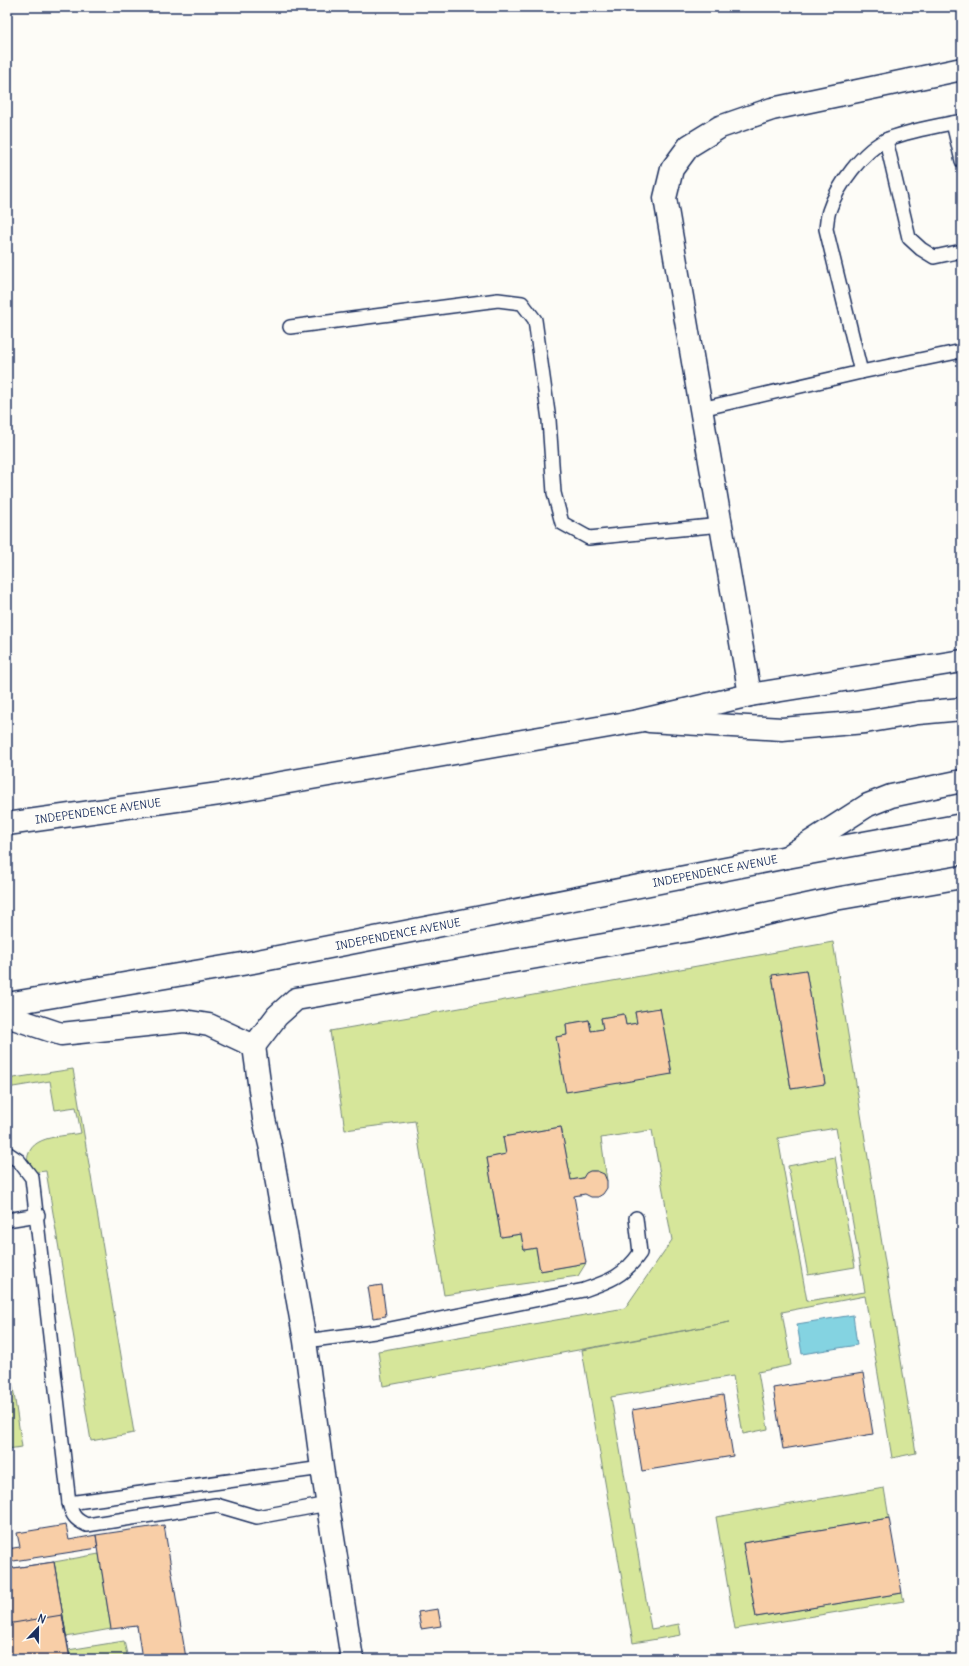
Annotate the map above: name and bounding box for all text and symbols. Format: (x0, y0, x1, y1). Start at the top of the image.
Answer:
street label: INDEPENDENCE AVENUE (34, 795, 162, 827)
street label: INDEPENDENCE AVENUE (651, 852, 779, 890)
street label: INDEPENDENCE AVENUE (334, 915, 462, 953)
north arrow (18, 1608, 58, 1648)
text: N (36, 1611, 48, 1627)

